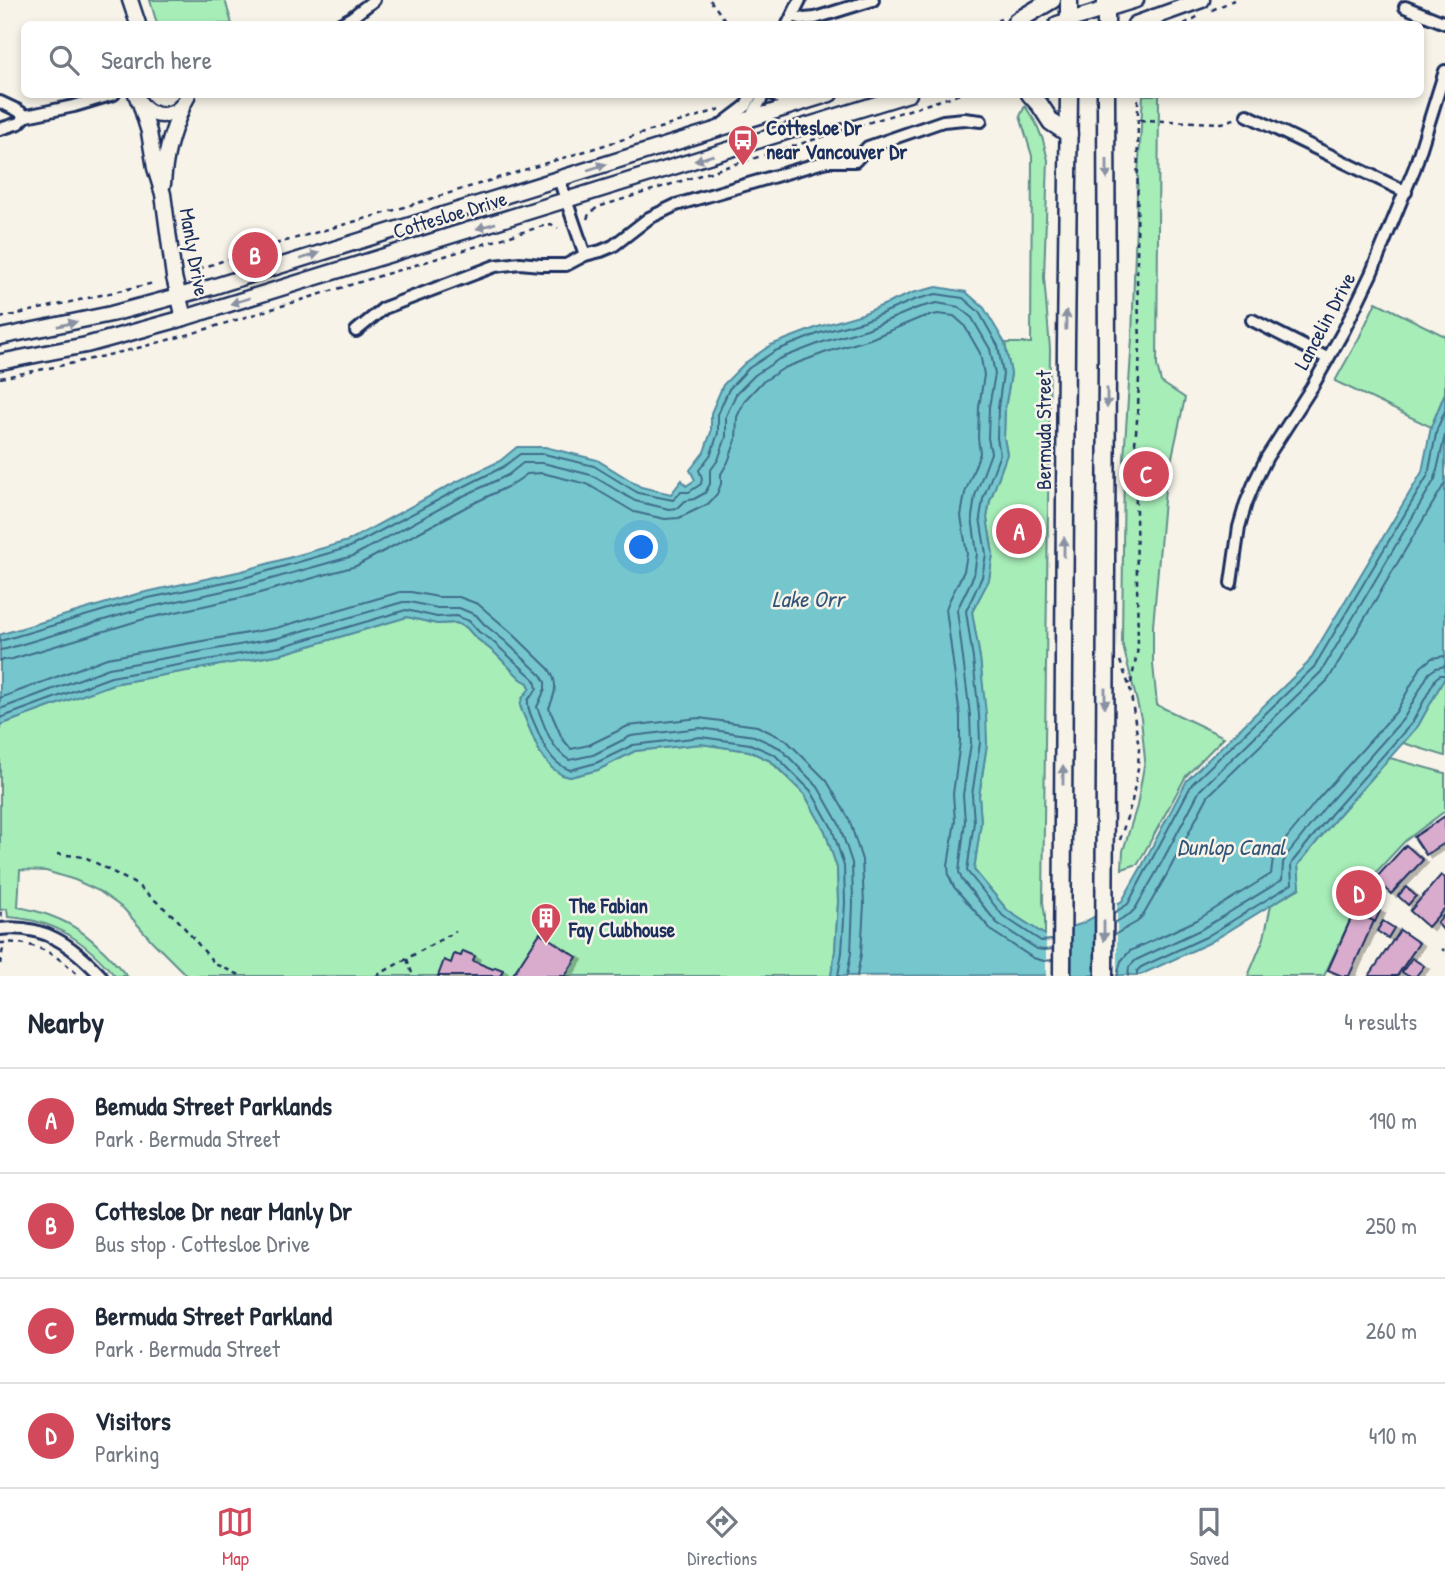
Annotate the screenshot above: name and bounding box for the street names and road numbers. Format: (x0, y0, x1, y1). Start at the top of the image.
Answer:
street label: Cottesloe Drive (389, 183, 510, 246)
street label: Manly Drive (172, 206, 217, 298)
street label: Lancelin Drive (1287, 267, 1362, 374)
street label: Bermuda Street (1029, 369, 1058, 490)

